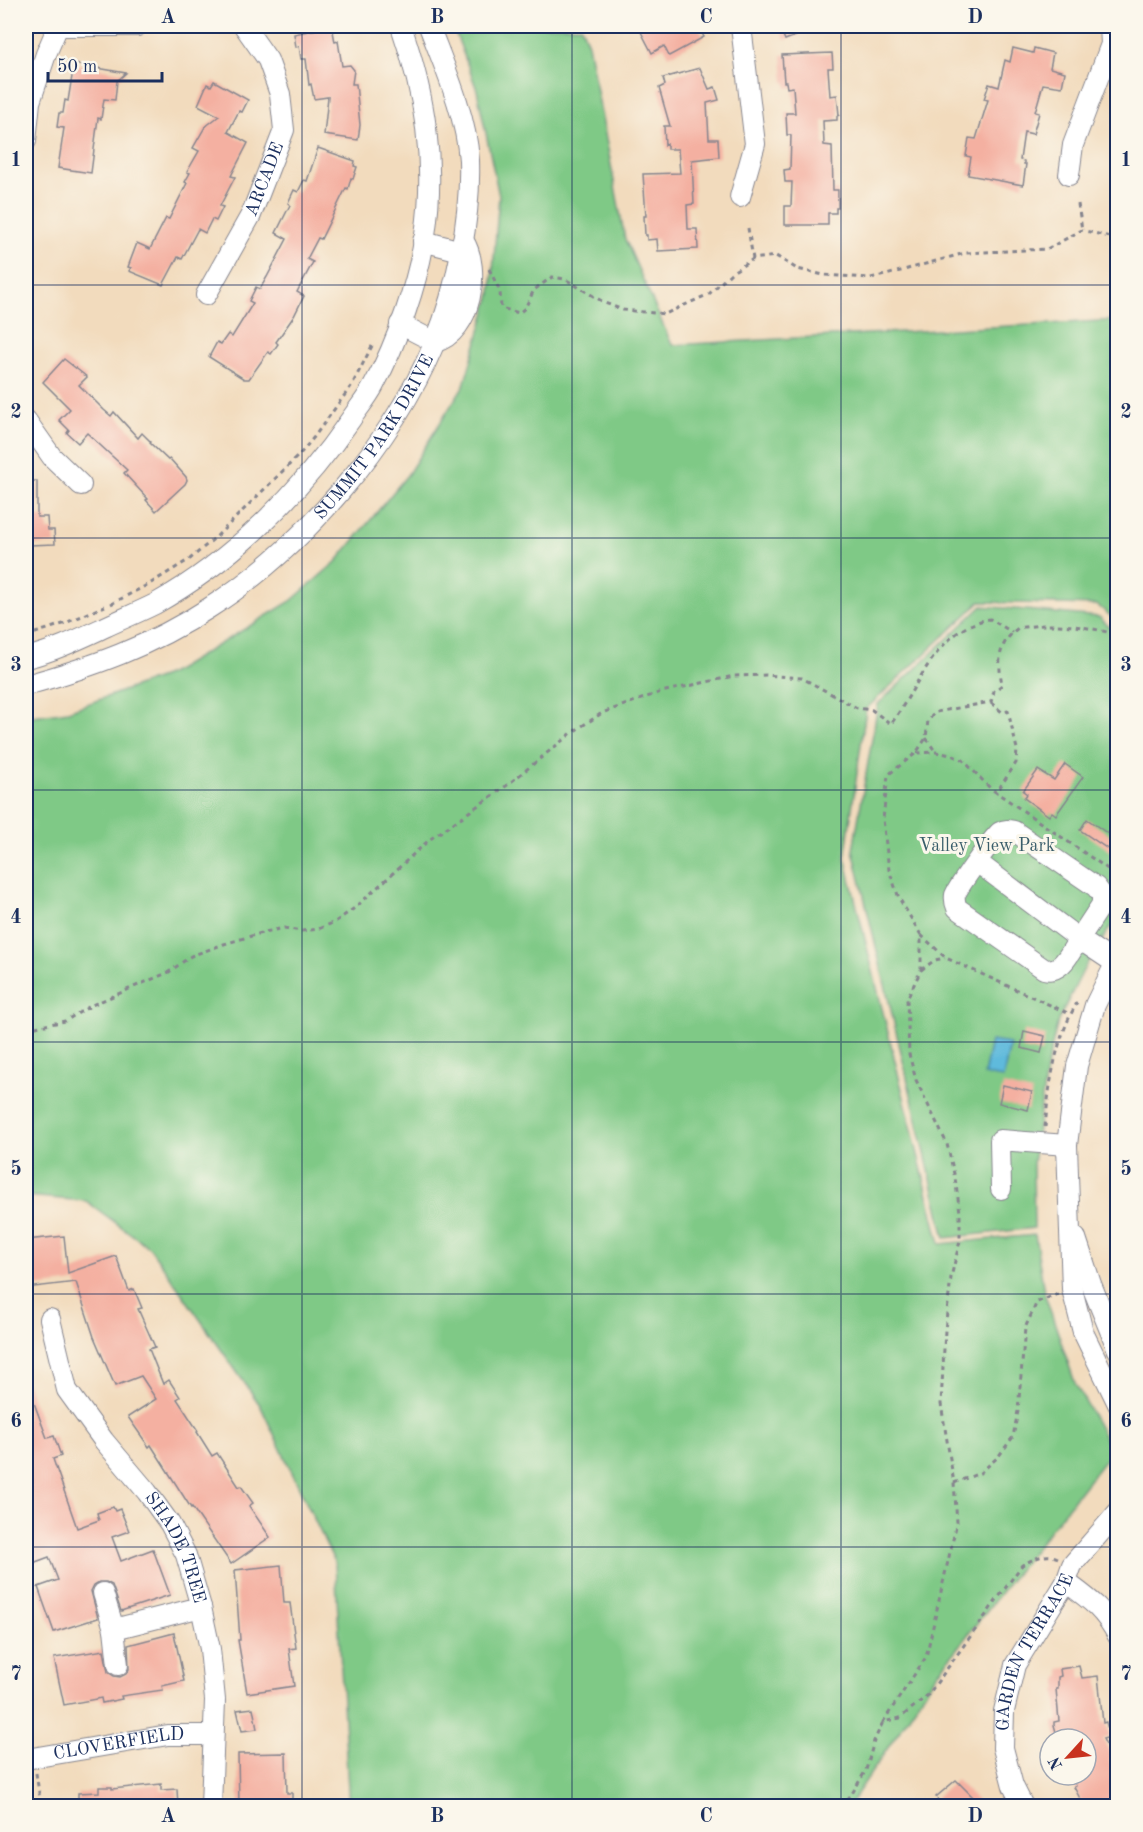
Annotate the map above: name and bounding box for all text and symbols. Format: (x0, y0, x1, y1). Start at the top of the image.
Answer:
text: A (160, 8, 176, 28)
text: B (430, 8, 444, 28)
text: C (699, 8, 713, 28)
text: D (967, 8, 983, 28)
scale bar (48, 45, 162, 83)
text: 50 m (57, 58, 97, 76)
street label: ARCADE (242, 140, 287, 219)
text: 1 (10, 151, 22, 171)
text: 1 (1120, 151, 1132, 171)
street label: SUMMIT PARK DRIVE (311, 352, 437, 523)
text: 2 (10, 403, 22, 423)
text: 2 (1120, 403, 1132, 423)
text: 3 (10, 656, 22, 676)
text: 3 (1120, 656, 1132, 676)
park label: Valley View Park (919, 837, 1055, 855)
text: 4 (10, 908, 22, 928)
text: 4 (1120, 908, 1132, 928)
text: 5 (10, 1159, 22, 1180)
text: 5 (1120, 1159, 1132, 1180)
text: 6 (10, 1412, 22, 1432)
text: 6 (1120, 1412, 1132, 1432)
street label: SHADE TREE (141, 1489, 208, 1605)
street label: GARDEN TERRACE (994, 1571, 1077, 1731)
text: 7 (10, 1665, 22, 1685)
text: 7 (1120, 1665, 1132, 1685)
street label: CLOVERFIELD (52, 1726, 184, 1763)
north arrow (1038, 1727, 1098, 1787)
text: N (1046, 1753, 1066, 1772)
text: A (160, 1807, 176, 1827)
text: B (430, 1807, 444, 1827)
text: C (699, 1807, 713, 1827)
text: D (967, 1807, 983, 1827)

